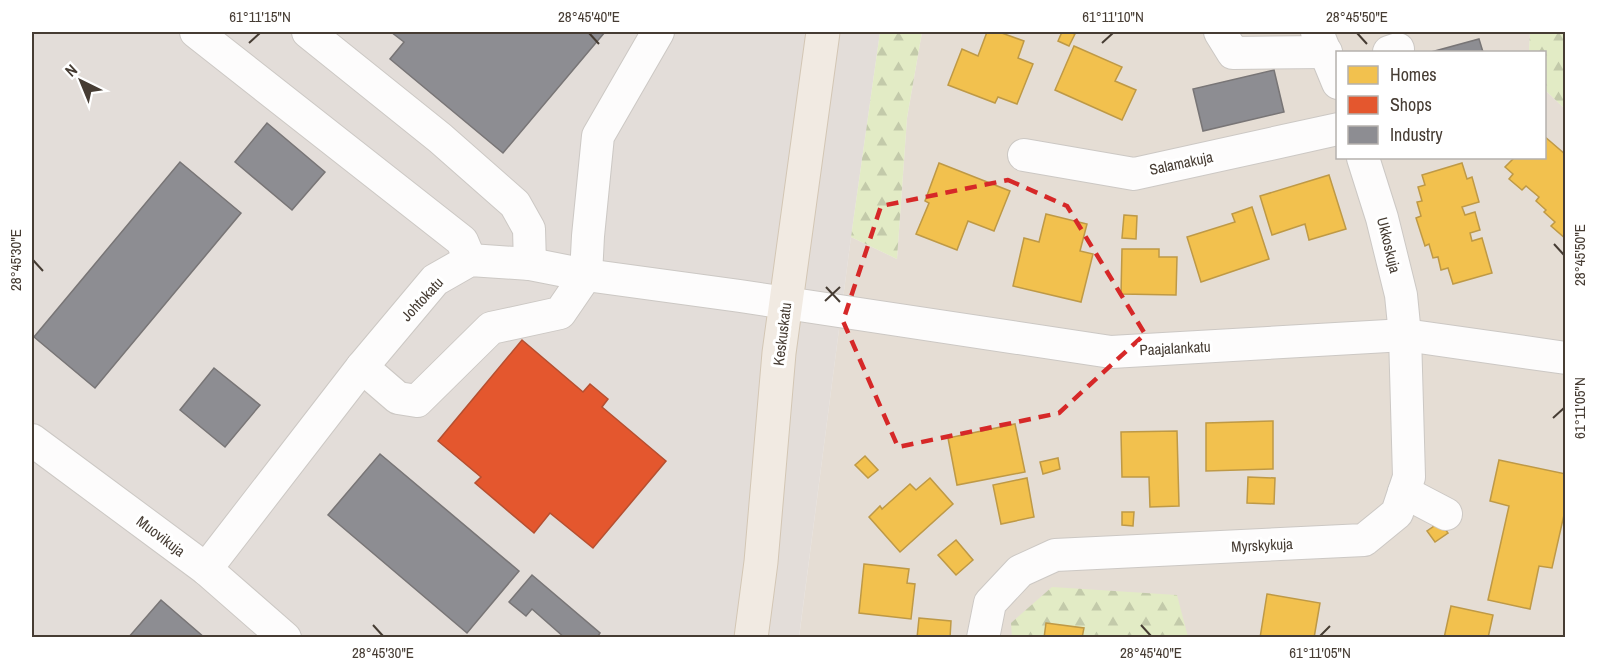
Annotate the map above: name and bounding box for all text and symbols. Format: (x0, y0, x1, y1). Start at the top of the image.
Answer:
text: 61°11'15"N (229, 6, 291, 27)
text: 28°45'40"E (558, 6, 620, 27)
text: 61°11'10"N (1082, 6, 1144, 27)
text: 28°45'50"E (1326, 6, 1388, 27)
north arrow (51, 51, 111, 111)
legend (1336, 51, 1546, 159)
text: N (60, 59, 82, 81)
text: Homes (1390, 62, 1437, 87)
text: Shops (1390, 92, 1432, 117)
text: Industry (1390, 122, 1443, 147)
street label: Salamakuja (1147, 146, 1215, 180)
street label: Ukkoskuja (1372, 215, 1406, 275)
text: 28°45'50"E (1569, 224, 1590, 286)
text: 28°45'30"E (5, 229, 26, 291)
street label: Johtokatu (396, 272, 448, 326)
street label: Keskuskatu (768, 301, 796, 367)
street label: Paajalankatu (1139, 336, 1211, 360)
text: 61°11'05"N (1569, 377, 1590, 439)
street label: Muovikuja (132, 511, 190, 561)
street label: Myrskykuja (1231, 533, 1293, 557)
text: 28°45'30"E (352, 642, 414, 663)
text: 28°45'40"E (1120, 642, 1182, 663)
text: 61°11'05"N (1289, 642, 1351, 663)

